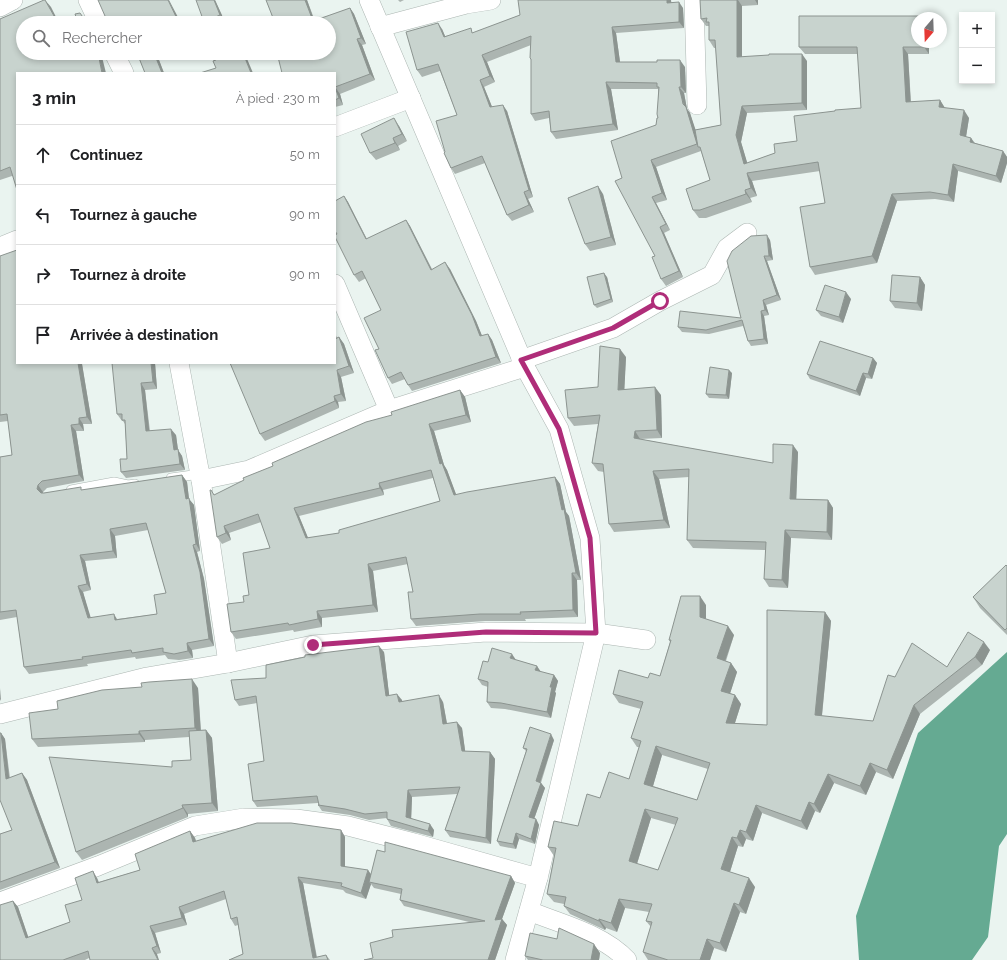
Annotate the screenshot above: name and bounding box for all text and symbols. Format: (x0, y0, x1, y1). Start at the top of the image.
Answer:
north arrow (911, 12, 947, 48)
map controls (959, 12, 995, 84)
button: + (959, 12, 995, 48)
search box (16, 16, 336, 60)
icon: search (30, 27, 52, 49)
text: Rechercher (62, 29, 142, 47)
button: − (959, 48, 995, 84)
text: 3 min (32, 88, 76, 108)
text: À pied · 230 m (236, 91, 320, 106)
icon: ahead (32, 144, 54, 166)
text: Continuez (70, 146, 143, 164)
text: 50 m (290, 147, 320, 162)
icon: left (32, 204, 54, 226)
text: Tournez à gauche (70, 206, 197, 224)
text: 90 m (289, 207, 320, 222)
icon: right (32, 264, 54, 286)
text: Tournez à droite (70, 266, 186, 284)
text: 90 m (289, 267, 320, 282)
route start (651, 292, 669, 310)
icon: arrive (32, 324, 54, 346)
text: Arrivée à destination (70, 326, 218, 344)
route end (304, 636, 322, 654)

